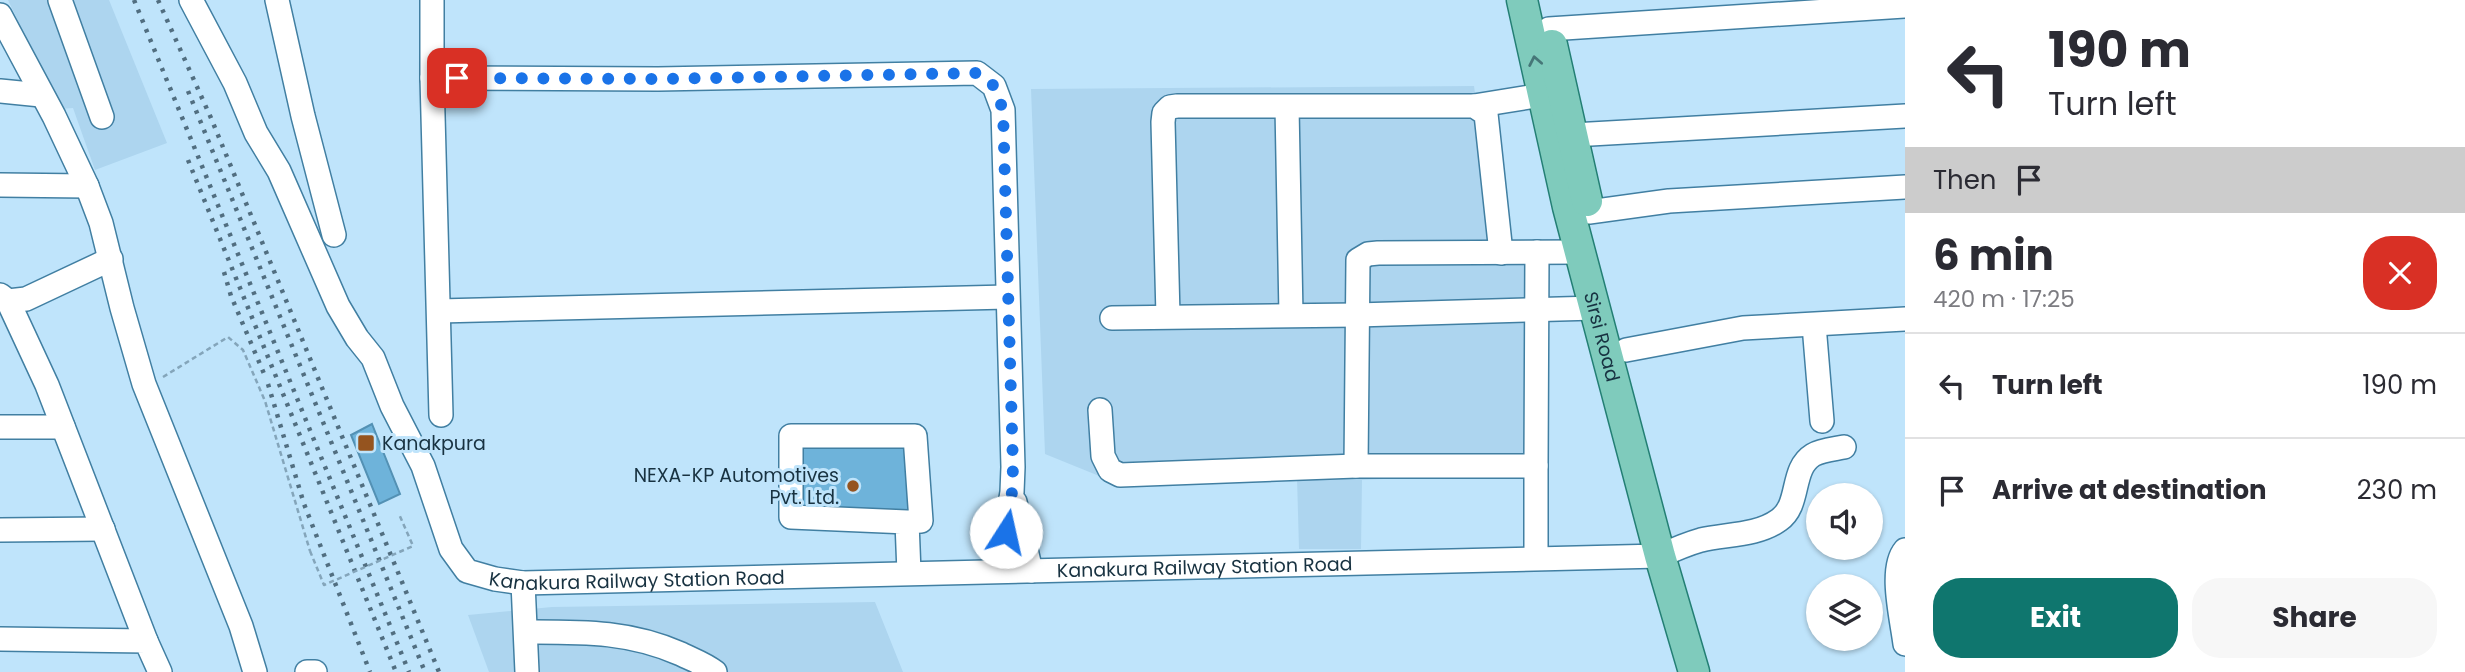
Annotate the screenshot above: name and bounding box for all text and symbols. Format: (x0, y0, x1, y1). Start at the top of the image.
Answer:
text: 190 m (2048, 16, 2191, 84)
icon: left (1933, 28, 2024, 119)
pin (427, 48, 487, 108)
one-way arrow (1528, 55, 1543, 67)
icon: arrive (438, 59, 476, 97)
text: Turn left (2048, 81, 2177, 126)
icon: arrive (2010, 161, 2048, 199)
text: Then (1933, 162, 1996, 198)
text: 6 min (1933, 226, 2054, 285)
button: close (2363, 236, 2437, 310)
text: 420 m · 17:25 (1933, 283, 2075, 315)
street label: Sirsi Road (1577, 289, 1626, 385)
icon: left (1933, 367, 1971, 405)
text: Turn left (1992, 367, 2103, 403)
text: 190 m (2362, 367, 2437, 403)
place label: Kanakpura (382, 430, 486, 457)
marker: Kanakpura (356, 433, 376, 453)
place label: NEXA-KP Automotives Pvt. Ltd. (634, 462, 839, 511)
icon: arrive (1933, 472, 1971, 510)
text: Arrive at destination (1992, 472, 2267, 508)
text: 230 m (2357, 472, 2437, 508)
marker: NEXA-KP Automotives Pvt. Ltd. (845, 478, 861, 494)
map controls (1806, 483, 1883, 651)
button: sound (1806, 483, 1883, 560)
position arrow (969, 495, 1043, 569)
street label: Kanakura Railway Station Road (1057, 550, 1353, 584)
street label: Kanakura Railway Station Road (487, 564, 785, 597)
button: layers (1806, 574, 1883, 651)
button: Exit (1933, 578, 2178, 658)
button: Share (2192, 578, 2437, 658)

